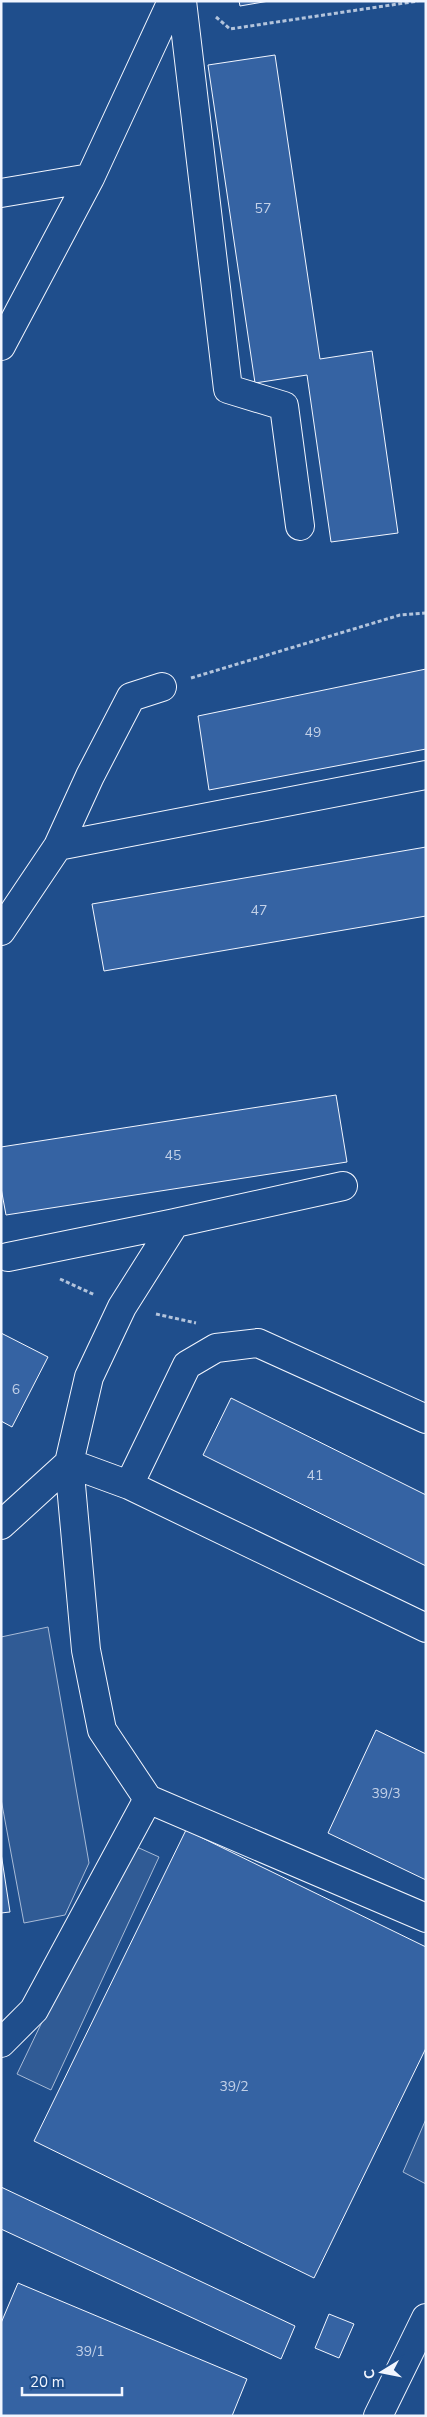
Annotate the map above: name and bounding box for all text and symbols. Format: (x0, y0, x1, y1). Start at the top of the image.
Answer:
house number: 57 (255, 199, 271, 218)
house number: 49 (305, 723, 321, 742)
house number: 47 (251, 901, 267, 920)
house number: 45 (165, 1146, 181, 1165)
house number: 6 (12, 1380, 20, 1399)
house number: 41 (307, 1466, 323, 1485)
house number: 39/3 (371, 1784, 401, 1803)
house number: 39/2 (219, 2077, 249, 2096)
house number: 39/1 (75, 2342, 105, 2361)
north arrow (357, 2347, 407, 2397)
scale bar (22, 2364, 122, 2396)
text: С (359, 2367, 380, 2381)
text: 20 m (30, 2372, 65, 2392)

